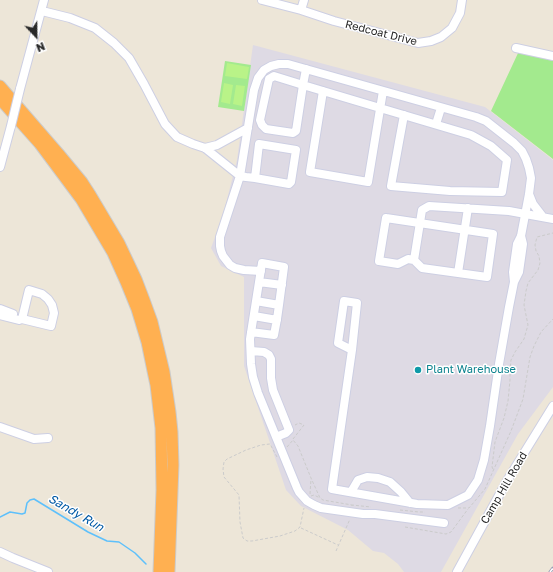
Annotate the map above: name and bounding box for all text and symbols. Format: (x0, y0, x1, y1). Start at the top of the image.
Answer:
north arrow (16, 16, 56, 56)
street label: Redcoat Drive (344, 18, 418, 48)
text: N (34, 40, 47, 55)
place label: Plant Warehouse (426, 363, 516, 377)
marker: Plant Warehouse (413, 365, 423, 375)
street label: Camp Hill Road (478, 450, 530, 526)
water label: Sandy Run (46, 491, 106, 535)

